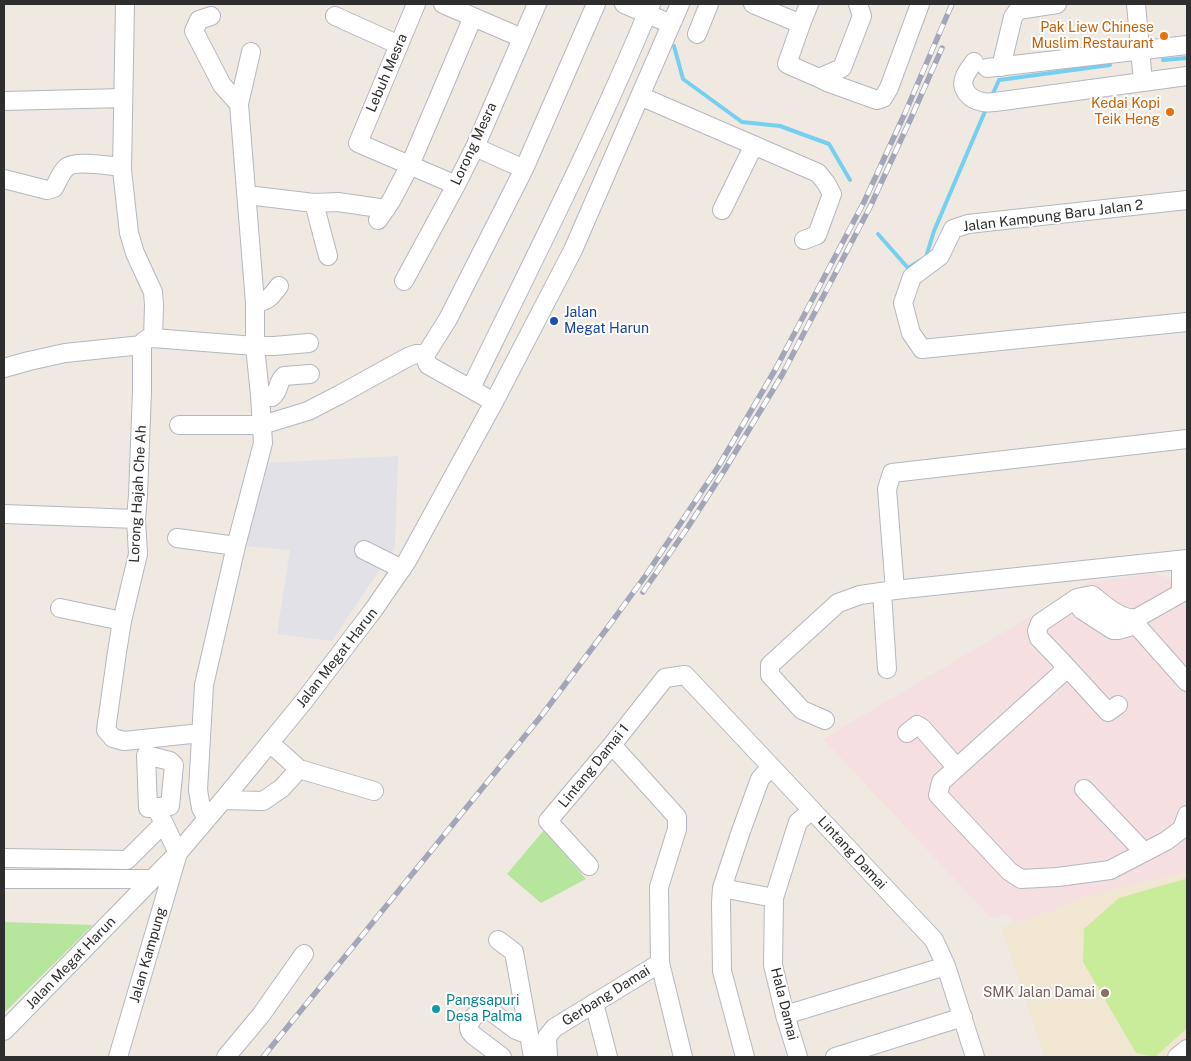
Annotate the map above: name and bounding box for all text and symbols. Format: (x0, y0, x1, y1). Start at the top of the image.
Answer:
place label: Pak Liew Chinese Muslim Restaurant (1032, 20, 1154, 52)
marker: Pak Liew Chinese Muslim Restaurant (1158, 30, 1170, 42)
street label: Lebuh Mesra (363, 31, 411, 115)
place label: Kedai Kopi Teik Heng (1091, 96, 1160, 128)
street label: Lorong Mesra (447, 100, 501, 188)
marker: Kedai Kopi Teik Heng (1164, 106, 1176, 118)
street label: Jalan Kampung Baru Jalan 2 (962, 197, 1144, 235)
place label: Jalan Megat Harun (564, 305, 649, 338)
marker: Jalan Megat Harun (548, 315, 560, 327)
street label: Lorong Hajah Che Ah (126, 425, 150, 563)
street label: Jalan Megat Harun (293, 605, 381, 711)
street label: Lintang Damai 1 (555, 721, 633, 811)
street label: Lintang Damai (814, 813, 890, 893)
street label: Jalan Kampung (126, 905, 170, 1005)
street label: Jalan Megat Harun (23, 913, 119, 1013)
street label: Gerbang Damai (559, 962, 653, 1030)
street label: Hala Damai (767, 966, 801, 1042)
place label: SMK Jalan Damai (983, 985, 1095, 1001)
marker: SMK Jalan Damai (1099, 987, 1111, 999)
place label: Pangsapuri Desa Palma (446, 993, 522, 1026)
marker: Pangsapuri Desa Palma (430, 1003, 442, 1015)

